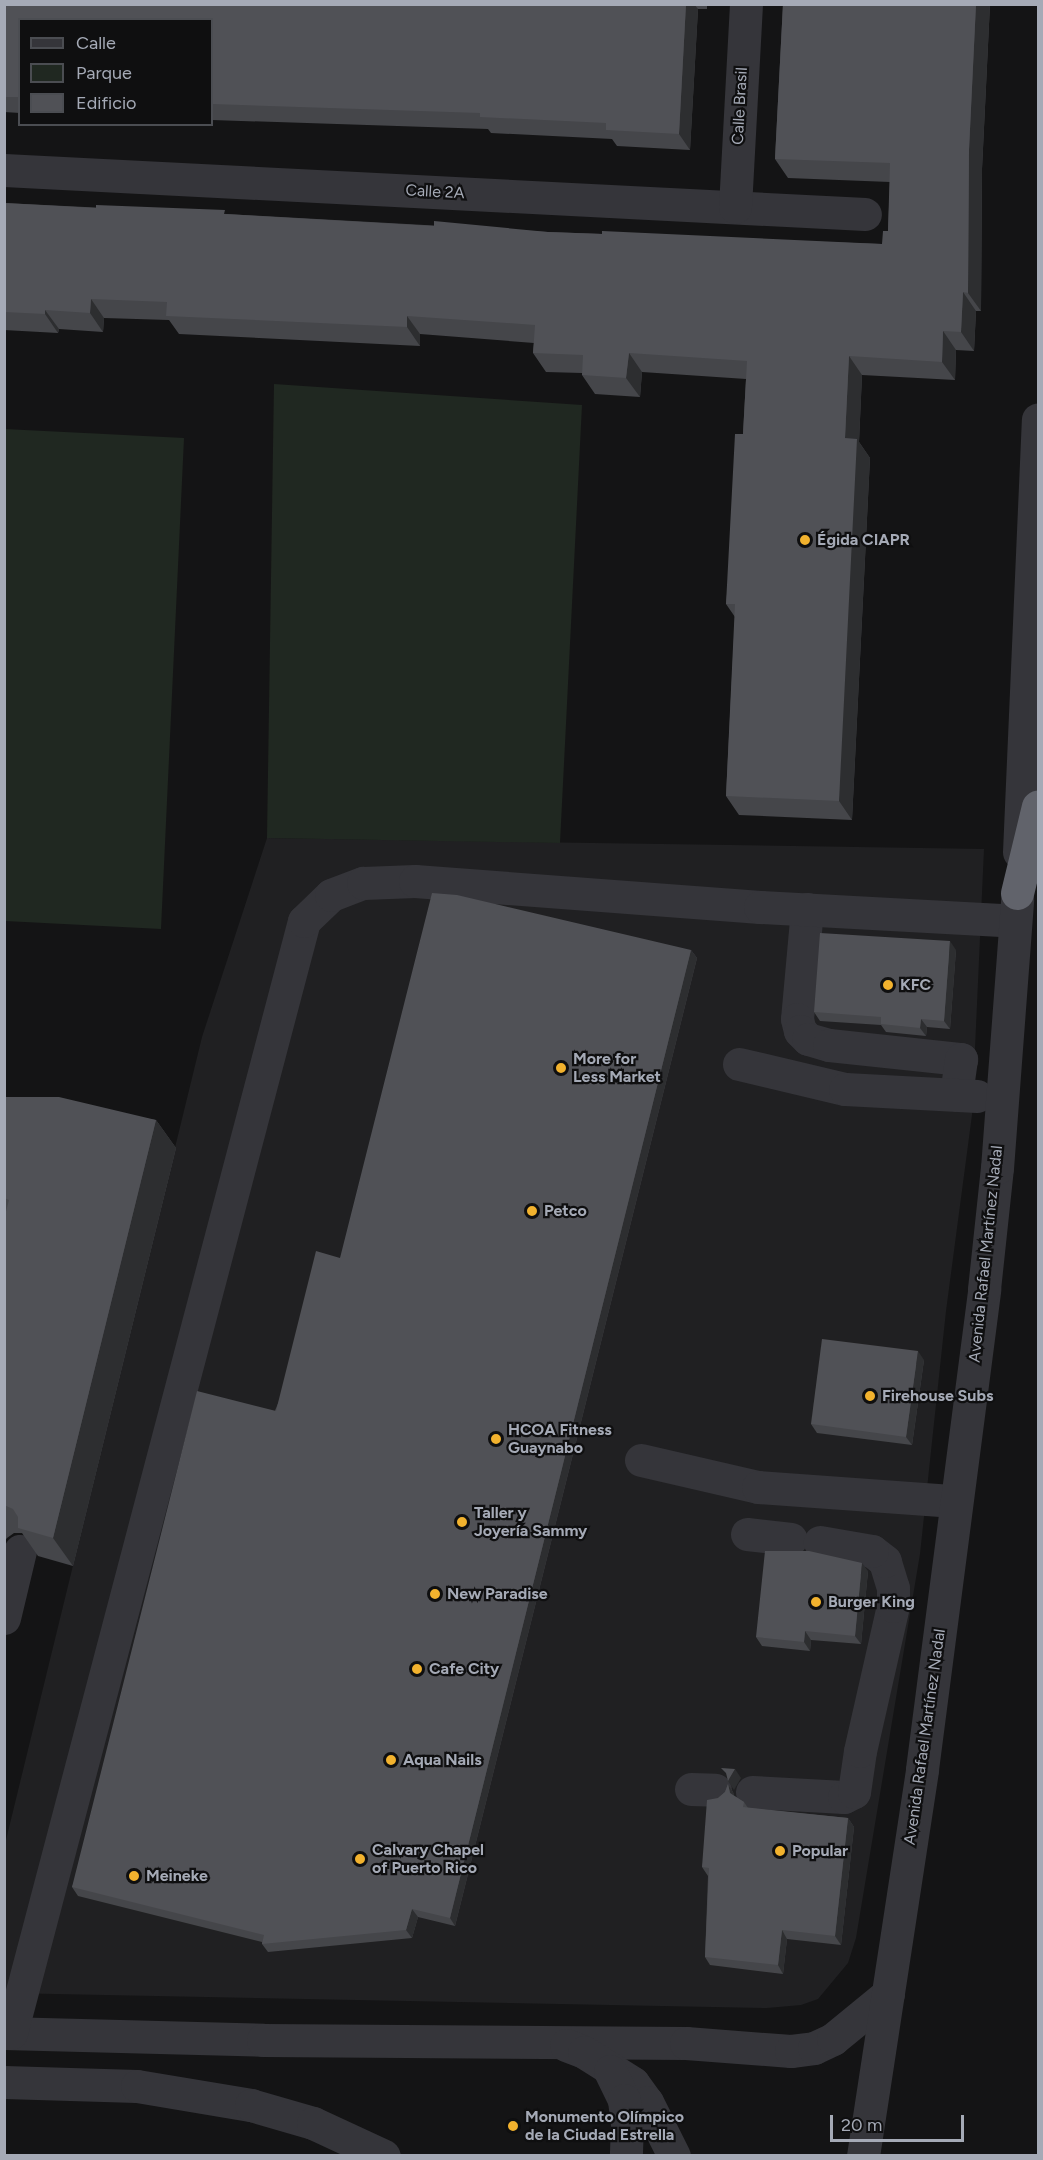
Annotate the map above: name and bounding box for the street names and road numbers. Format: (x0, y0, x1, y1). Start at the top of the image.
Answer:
street label: Calle Brasil (728, 67, 752, 145)
street label: Calle 2A (405, 181, 465, 203)
street label: Avenida Rafael Martínez Nadal (965, 1145, 1007, 1363)
street label: Avenida Rafael Martínez Nadal (900, 1628, 950, 1846)

